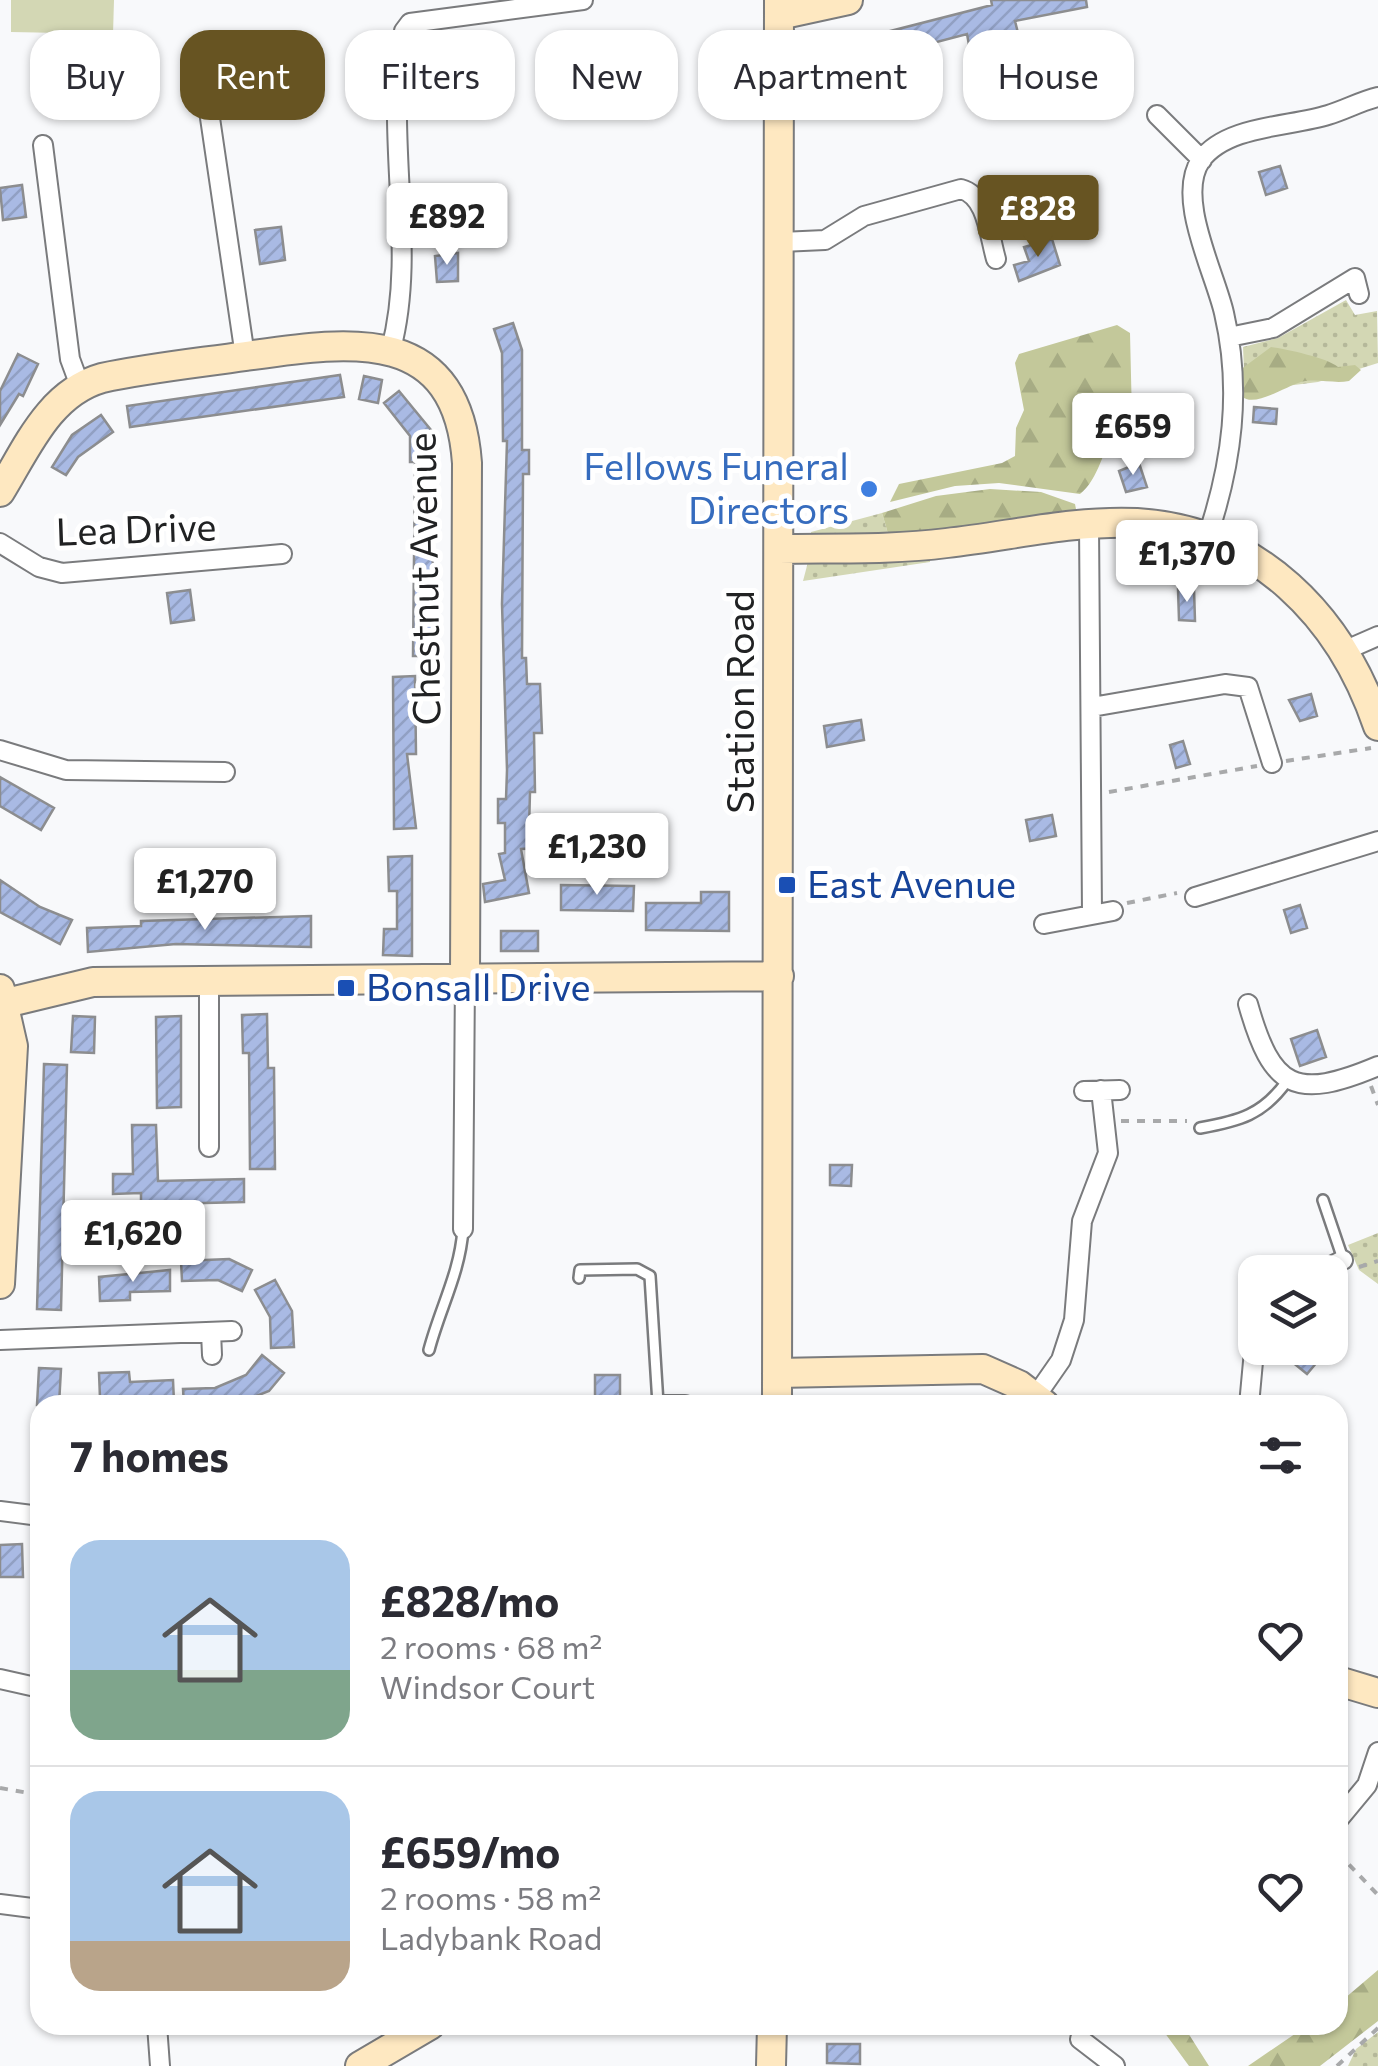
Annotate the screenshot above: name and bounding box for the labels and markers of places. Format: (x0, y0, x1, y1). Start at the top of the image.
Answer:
pin: £828 (979, 175, 1097, 260)
pin: £892 (388, 183, 506, 268)
pin: £659 (1074, 393, 1192, 478)
place label: Fellows Funeral Directors (583, 441, 849, 532)
marker: Fellows Funeral Directors (858, 478, 880, 500)
pin: £1,370 (1106, 520, 1268, 605)
pin: £1,230 (516, 813, 678, 898)
pin: £1,270 (124, 848, 286, 933)
place label: East Avenue (807, 859, 1016, 906)
marker: East Avenue (776, 874, 798, 896)
place label: Bonsall Drive (366, 962, 591, 1009)
marker: Bonsall Drive (335, 977, 357, 999)
pin: £1,620 (52, 1200, 214, 1285)

